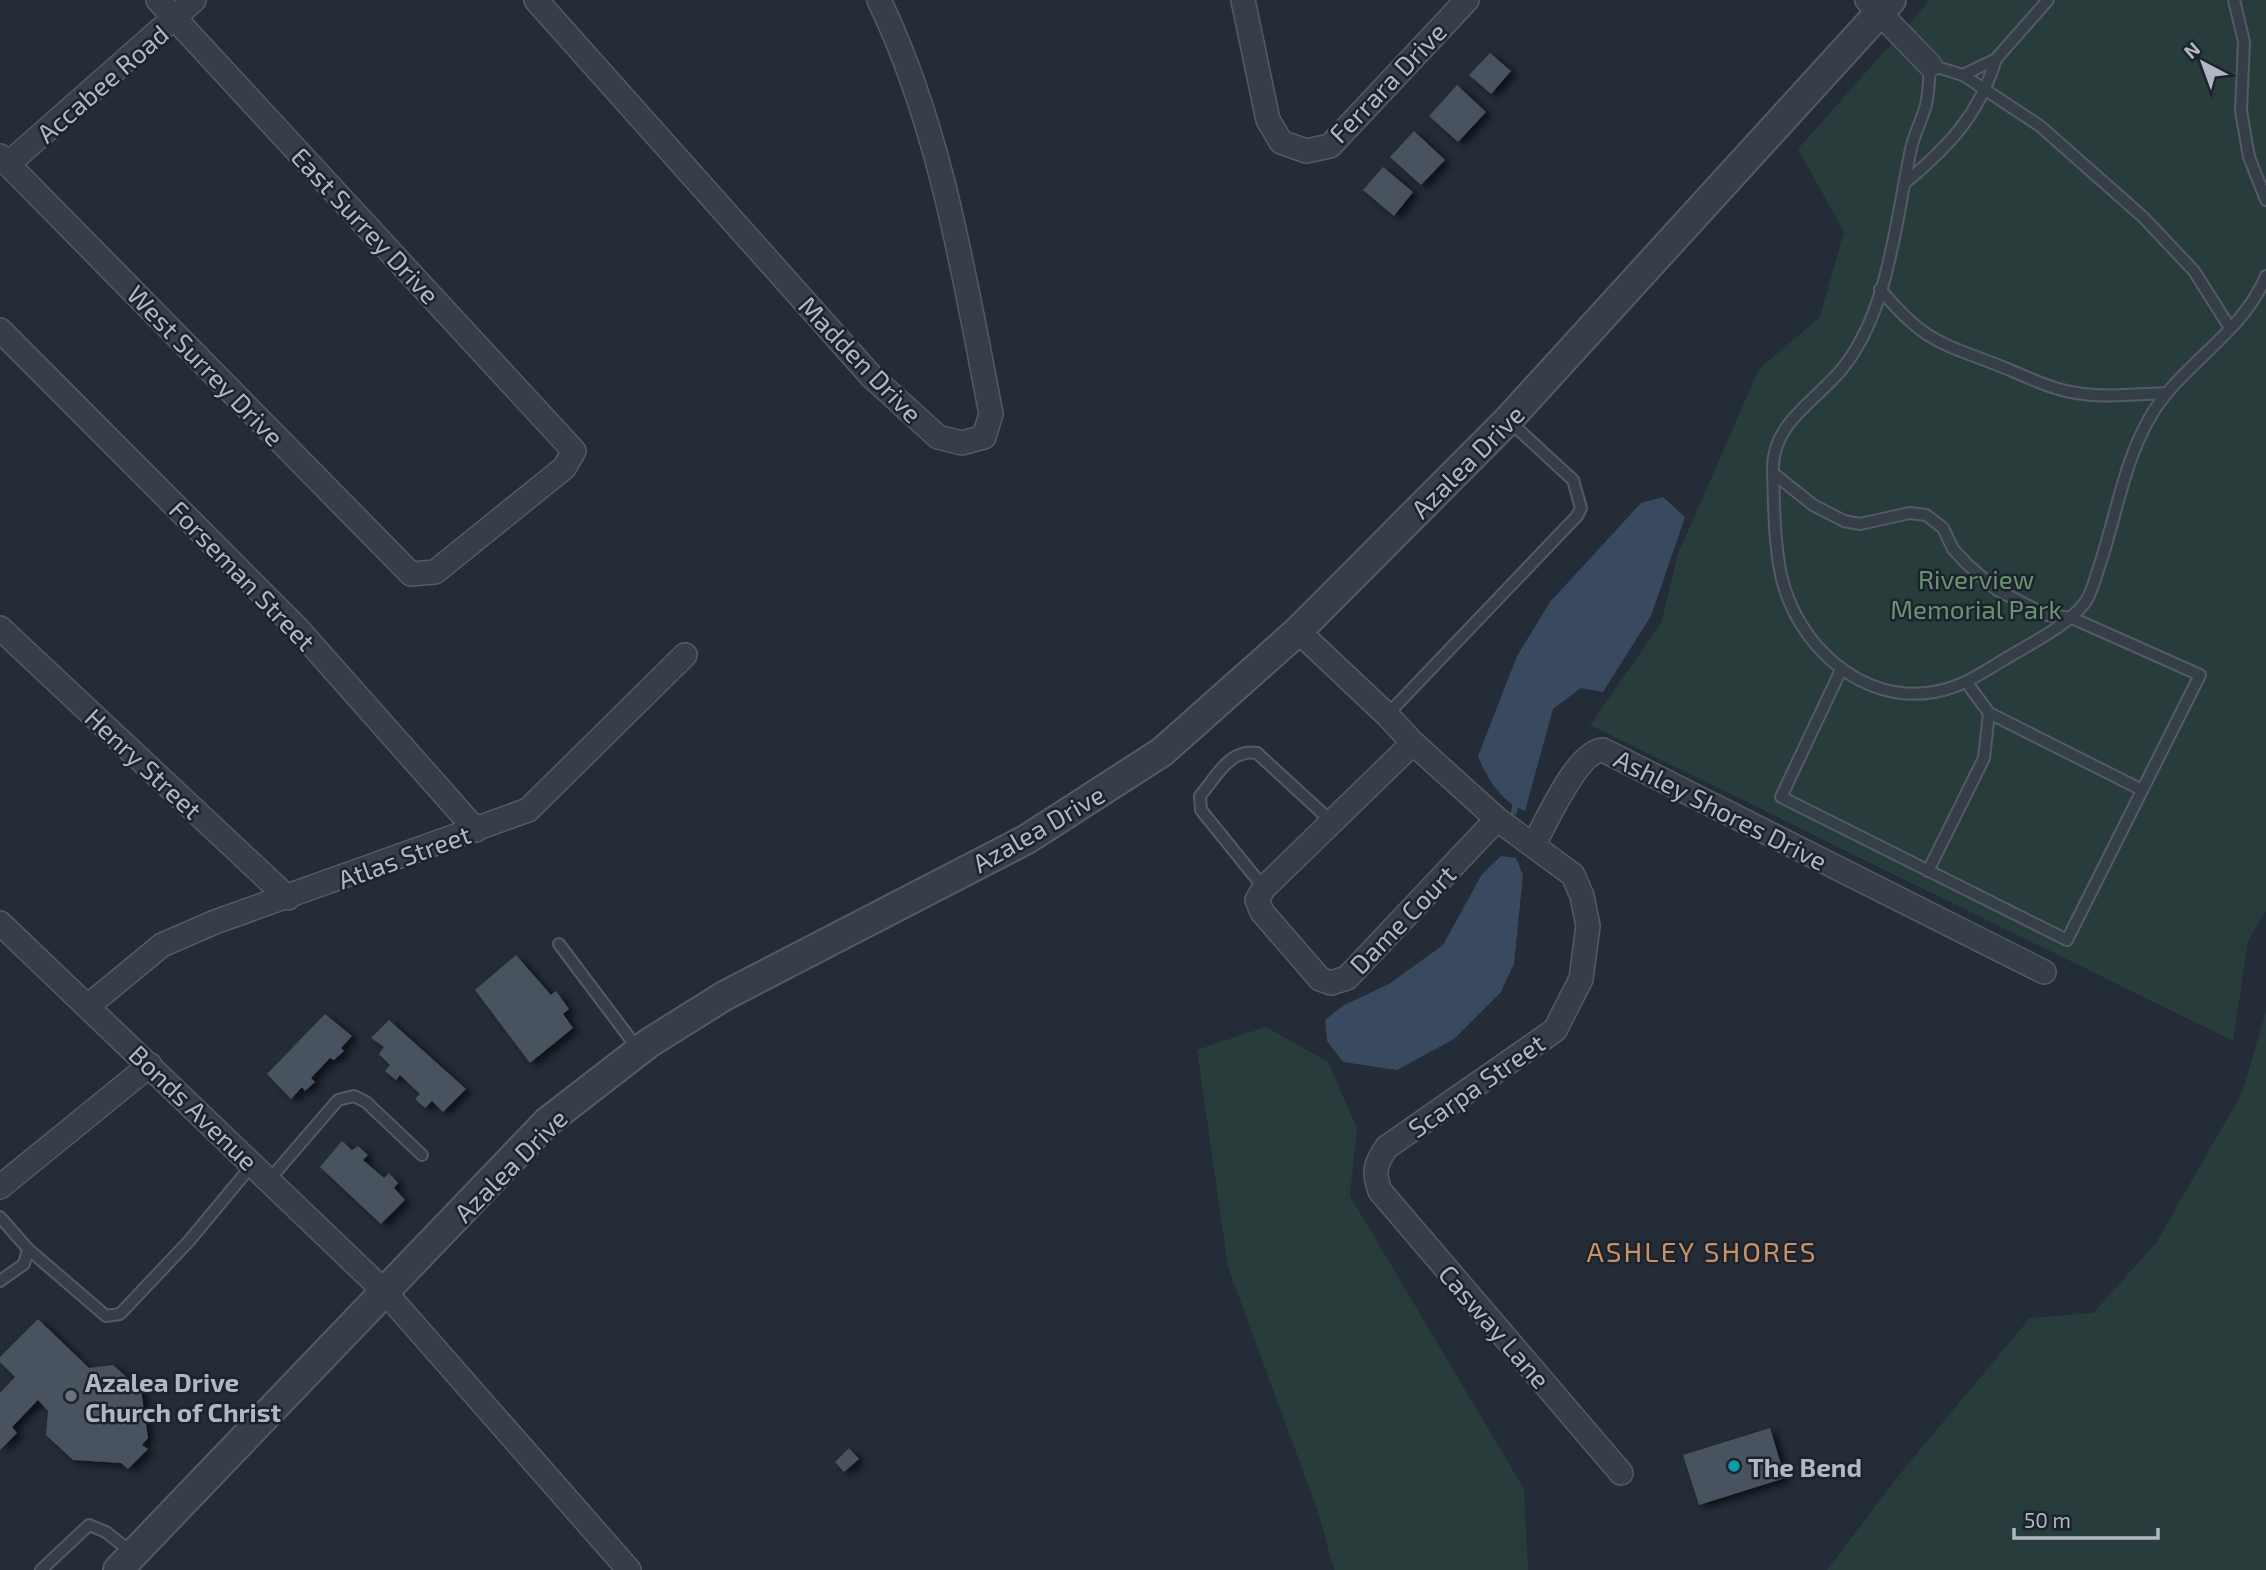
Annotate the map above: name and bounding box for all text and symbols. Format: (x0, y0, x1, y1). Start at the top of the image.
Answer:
street label: Ferrara Drive (1322, 16, 1452, 148)
street label: Accabee Road (30, 17, 174, 149)
north arrow (2168, 28, 2238, 98)
text: N (2179, 37, 2204, 63)
street label: East Surrey Drive (286, 140, 446, 310)
street label: West Surrey Drive (121, 278, 291, 452)
street label: Madden Drive (793, 289, 929, 429)
street label: Azalea Drive (1404, 398, 1530, 524)
street label: Forseman Street (164, 494, 322, 656)
park label: Riverview Memorial Park (1890, 563, 2062, 624)
street label: Henry Street (79, 701, 209, 825)
street label: Ashley Shores Drive (1610, 742, 1832, 876)
street label: Azalea Drive (967, 778, 1109, 878)
street label: Atlas Street (333, 818, 475, 894)
street label: Dame Court (1343, 858, 1461, 980)
street label: Scarpa Street (1402, 1027, 1550, 1143)
street label: Bonds Avenue (123, 1038, 265, 1176)
street label: Azalea Drive (447, 1102, 573, 1228)
district label: ASHLEY SHORES (1586, 1234, 1818, 1268)
street label: Casway Lane (1433, 1258, 1557, 1394)
place label: Azalea Drive Church of Christ (85, 1366, 282, 1427)
marker: Azalea Drive Church of Christ (63, 1388, 79, 1404)
place label: The Bend (1748, 1451, 1862, 1482)
marker: The Bend (1726, 1458, 1742, 1474)
scale bar (2014, 1496, 2158, 1540)
text: 50 m (2024, 1507, 2071, 1532)

